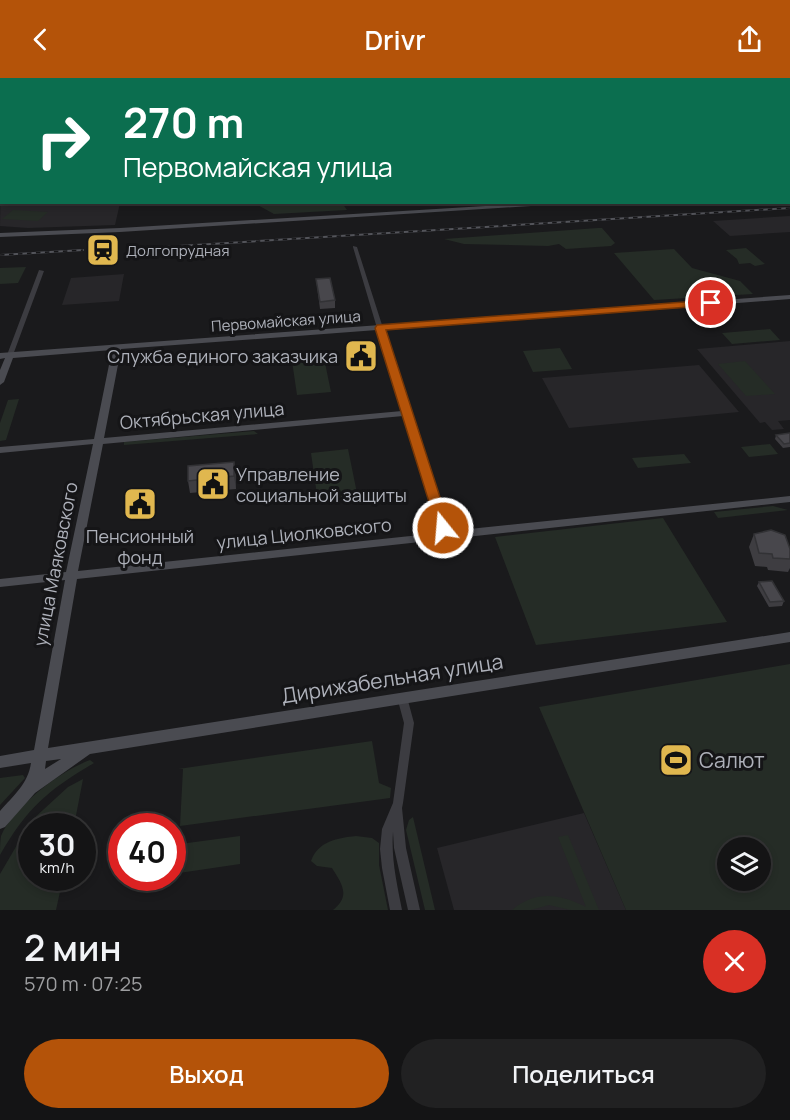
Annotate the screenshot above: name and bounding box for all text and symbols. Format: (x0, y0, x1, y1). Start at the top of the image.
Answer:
text: Drivr (364, 21, 426, 58)
icon: back (24, 23, 57, 56)
icon: share (733, 23, 766, 56)
text: 270 m (123, 93, 244, 151)
icon: right (24, 102, 102, 180)
text: Первомайская улица (123, 148, 393, 185)
station icon: Долгопрудная (85, 232, 121, 268)
place label: Долгопрудная (126, 240, 229, 261)
pin (685, 277, 736, 328)
icon: arrive (694, 286, 727, 319)
street label: Первомайская улица (210, 305, 362, 337)
public building icon: Служба единого заказчика (343, 338, 379, 374)
place label: Служба единого заказчика (107, 344, 338, 368)
street label: Октябрьская улица (119, 396, 285, 434)
place label: Управление социальной защиты (236, 462, 407, 507)
public building icon: Управление социальной защиты (195, 466, 231, 502)
street label: улица Маяковского (27, 480, 83, 648)
public building icon: Пенсионный фонд (122, 486, 158, 522)
position arrow (411, 496, 475, 560)
street label: улица Циолковского (215, 512, 393, 554)
place label: Пенсионный фонд (86, 524, 194, 569)
street label: Дирижабельная улица (279, 647, 505, 709)
sports icon: Салют (658, 742, 694, 778)
place label: Салют (699, 746, 765, 774)
speed limit sign: 40 (108, 813, 186, 891)
text: 30 (38, 824, 76, 865)
map controls (717, 837, 771, 891)
button: layers (717, 837, 771, 891)
text: km/h (40, 857, 74, 878)
text: 2 мин (24, 923, 121, 972)
button: close (703, 930, 766, 993)
text: 570 m · 07:25 (24, 970, 142, 997)
button: Выход (24, 1039, 389, 1108)
button: Поделиться (401, 1039, 766, 1108)

